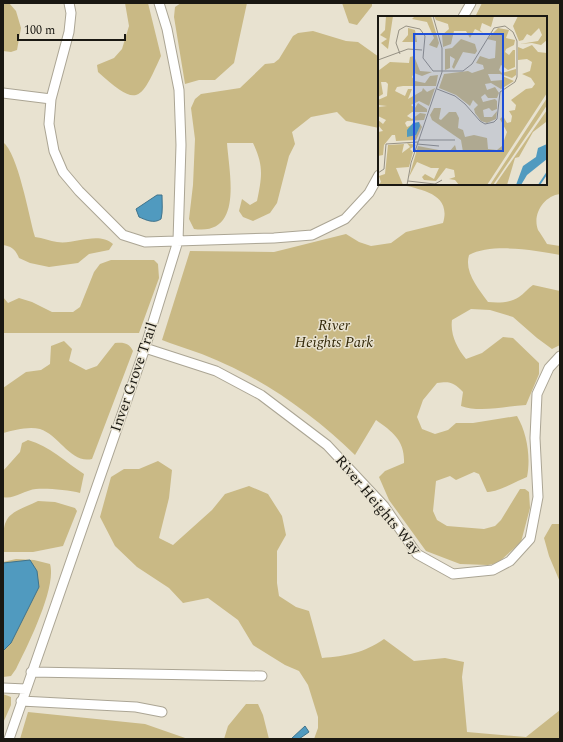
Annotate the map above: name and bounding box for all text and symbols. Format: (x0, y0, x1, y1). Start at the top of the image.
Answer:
scale bar (18, 16, 125, 42)
inset map (378, 16, 547, 185)
text: 100 m (24, 21, 55, 40)
park label: River Heights Park (295, 314, 373, 354)
street label: Inver Grove Trail (104, 319, 164, 435)
street label: River Heights Way (329, 450, 427, 561)

